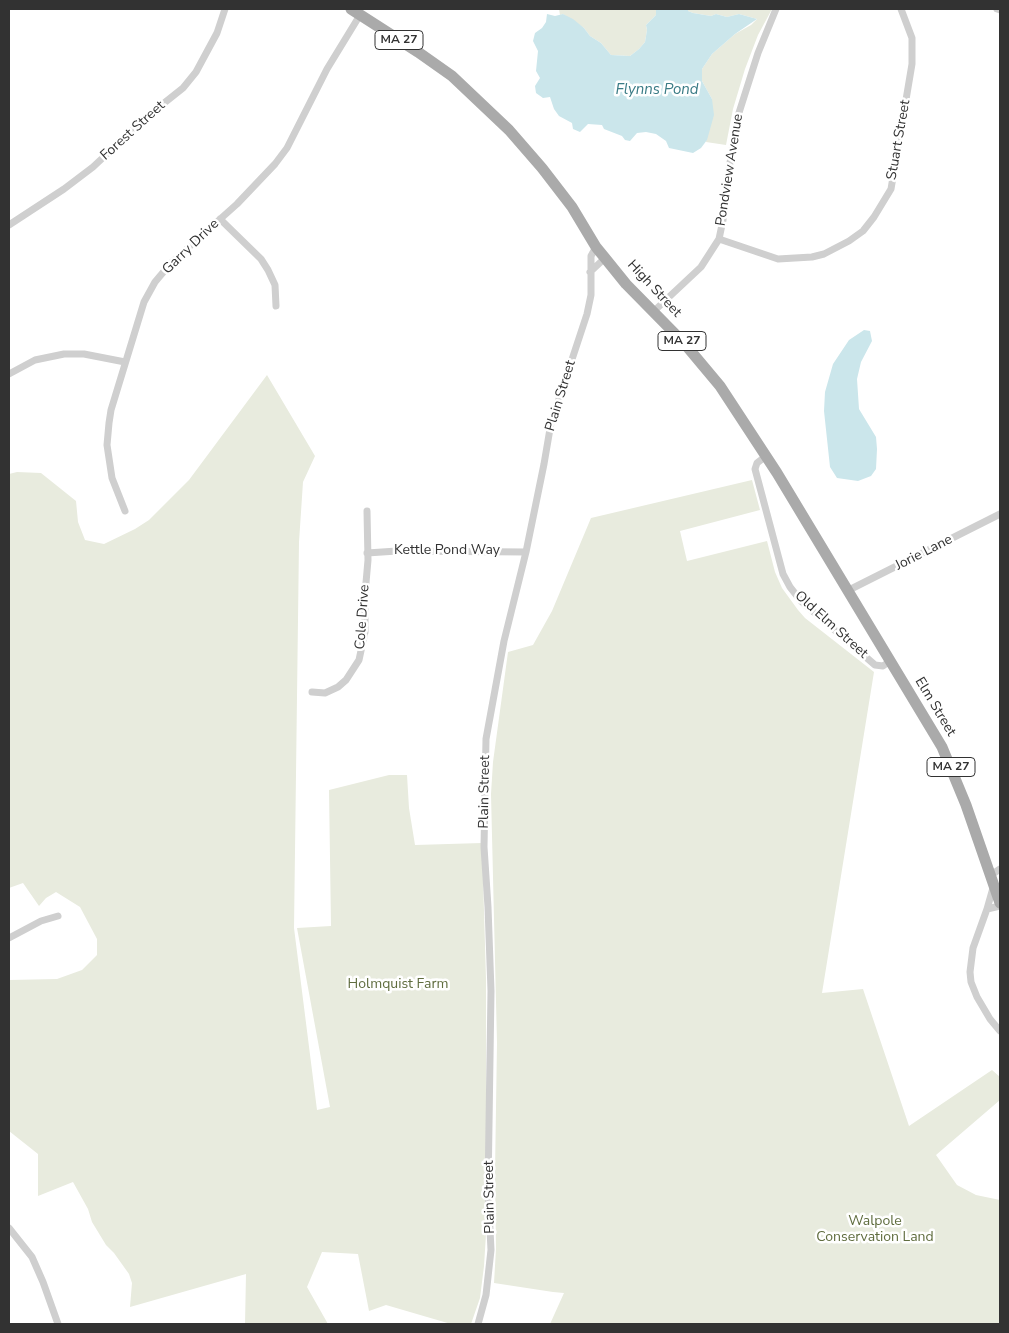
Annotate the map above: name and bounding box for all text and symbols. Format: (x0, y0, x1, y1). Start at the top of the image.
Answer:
road number: MA 27 (375, 30, 423, 50)
water label: Flynns Pond (615, 81, 699, 99)
street label: Forest Street (97, 98, 169, 164)
street label: Stuart Street (884, 99, 914, 181)
street label: Pondview Avenue (713, 113, 747, 227)
street label: Garry Drive (159, 216, 223, 278)
street label: High Street (623, 257, 685, 321)
road number: MA 27 (658, 332, 706, 351)
street label: Plain Street (542, 358, 580, 434)
street label: Jorie Lane (893, 531, 955, 575)
street label: Kettle Pond Way (394, 543, 500, 559)
street label: Cole Drive (352, 584, 374, 650)
street label: Old Elm Street (791, 588, 871, 662)
street label: Elm Street (911, 674, 959, 740)
street label: Plain Street (476, 755, 494, 829)
road number: MA 27 (927, 758, 975, 776)
park label: Holmquist Farm (348, 977, 448, 993)
street label: Plain Street (481, 1160, 499, 1234)
park label: Walpole Conservation Land (816, 1214, 934, 1246)

